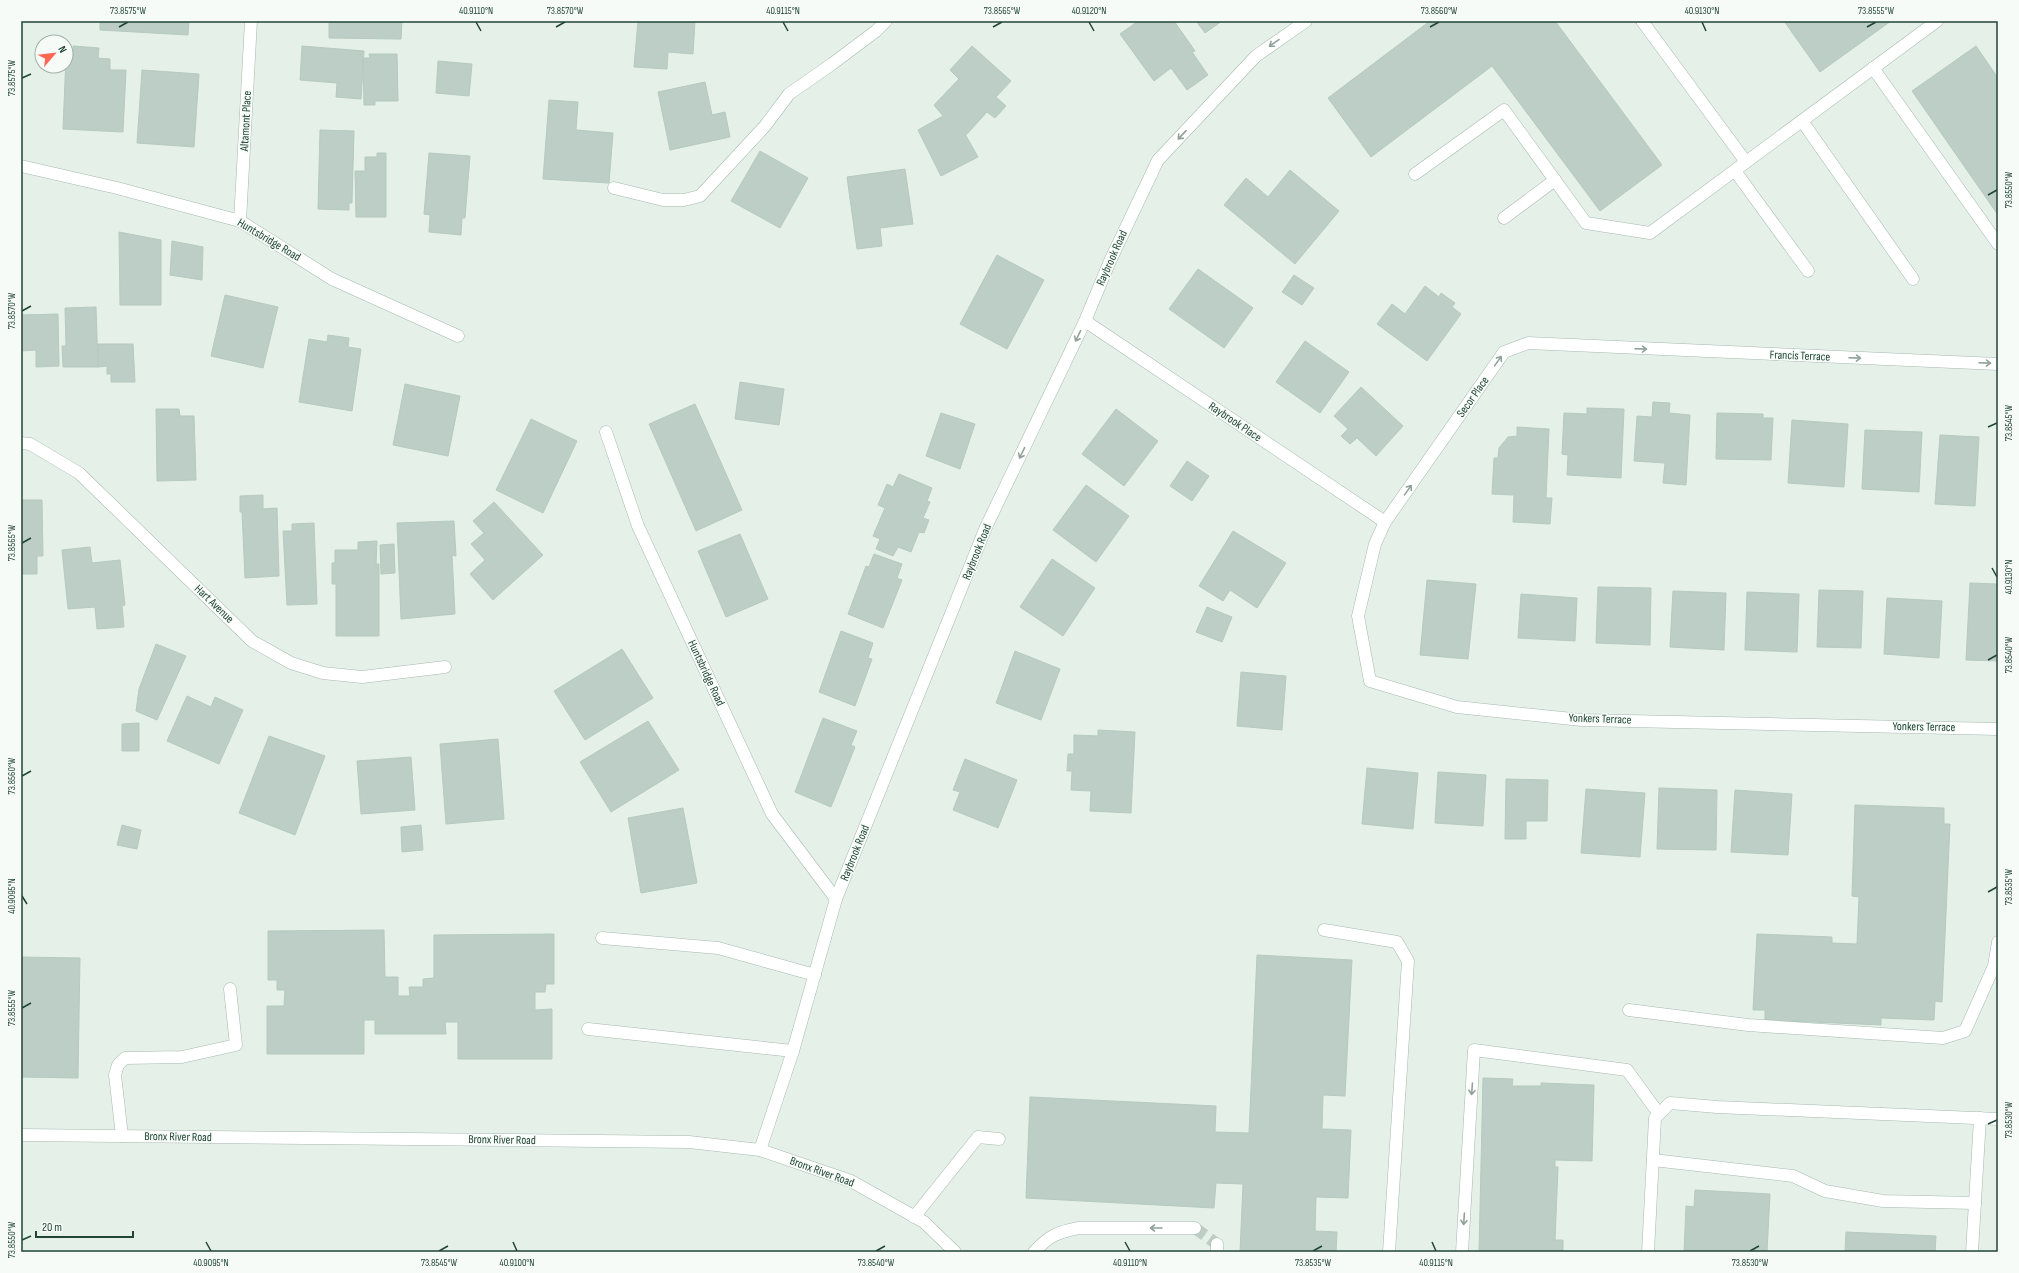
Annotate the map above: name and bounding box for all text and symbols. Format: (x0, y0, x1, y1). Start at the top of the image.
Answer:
text: 73.8575°W (110, 5, 146, 17)
text: 40.9110°N (459, 5, 493, 17)
text: 73.8570°W (547, 5, 584, 17)
text: 40.9115°N (766, 5, 800, 17)
text: 73.8565°W (984, 5, 1021, 17)
text: 40.9120°N (1072, 5, 1106, 17)
text: 73.8560°W (1421, 5, 1458, 17)
text: 40.9130°N (1685, 5, 1719, 17)
text: 73.8555°W (1858, 5, 1894, 17)
north arrow (34, 34, 74, 74)
one-way arrow (1269, 39, 1280, 47)
text: N (55, 44, 70, 55)
text: 73.8575°W (6, 60, 18, 96)
street label: Altamont Place (237, 90, 255, 153)
one-way arrow (1177, 130, 1187, 140)
text: 73.8550°W (2003, 171, 2015, 208)
street label: Huntsbridge Road (235, 215, 303, 265)
street label: Raybrook Road (1093, 228, 1131, 288)
text: 73.8570°W (6, 292, 18, 329)
one-way arrow (1074, 329, 1081, 341)
one-way arrow (1634, 345, 1647, 353)
street label: Francis Terrace (1769, 347, 1831, 365)
one-way arrow (1848, 354, 1861, 362)
one-way arrow (1494, 356, 1502, 367)
one-way arrow (1978, 360, 1991, 367)
street label: Secor Place (1454, 373, 1493, 420)
street label: Raybrook Place (1206, 399, 1265, 445)
text: 73.8545°W (2003, 404, 2015, 441)
one-way arrow (1018, 447, 1025, 459)
one-way arrow (1404, 485, 1412, 496)
street label: Raybrook Road (959, 522, 995, 582)
text: 73.8565°W (6, 524, 18, 561)
text: 40.9130°N (2003, 560, 2015, 594)
street label: Hart Avenue (191, 582, 237, 627)
text: 73.8540°W (2003, 636, 2015, 673)
street label: Huntsbridge Road (684, 638, 728, 708)
street label: Yonkers Terrace (1568, 710, 1632, 728)
street label: Yonkers Terrace (1892, 719, 1956, 735)
text: 73.8560°W (6, 757, 18, 794)
street label: Raybrook Road (837, 823, 873, 883)
text: 73.8535°W (2003, 868, 2015, 905)
text: 40.9095°N (6, 878, 18, 914)
text: 73.8555°W (6, 990, 18, 1026)
one-way arrow (1468, 1082, 1475, 1095)
text: 73.8530°W (2003, 1101, 2015, 1138)
street label: Bronx River Road (144, 1129, 212, 1145)
street label: Bronx River Road (468, 1132, 536, 1148)
street label: Bronx River Road (788, 1153, 856, 1191)
one-way arrow (1460, 1212, 1467, 1225)
scale bar (36, 1213, 133, 1239)
text: 20 m (42, 1220, 62, 1235)
text: 73.8550°W (6, 1221, 18, 1258)
one-way arrow (1150, 1224, 1163, 1232)
text: 40.9095°N (193, 1257, 229, 1269)
text: 73.8545°W (421, 1257, 458, 1269)
text: 40.9100°N (500, 1257, 534, 1269)
text: 73.8540°W (858, 1257, 895, 1269)
text: 40.9110°N (1113, 1257, 1147, 1269)
text: 73.8535°W (1295, 1257, 1332, 1269)
text: 40.9115°N (1419, 1257, 1453, 1269)
text: 73.8530°W (1732, 1257, 1769, 1269)

